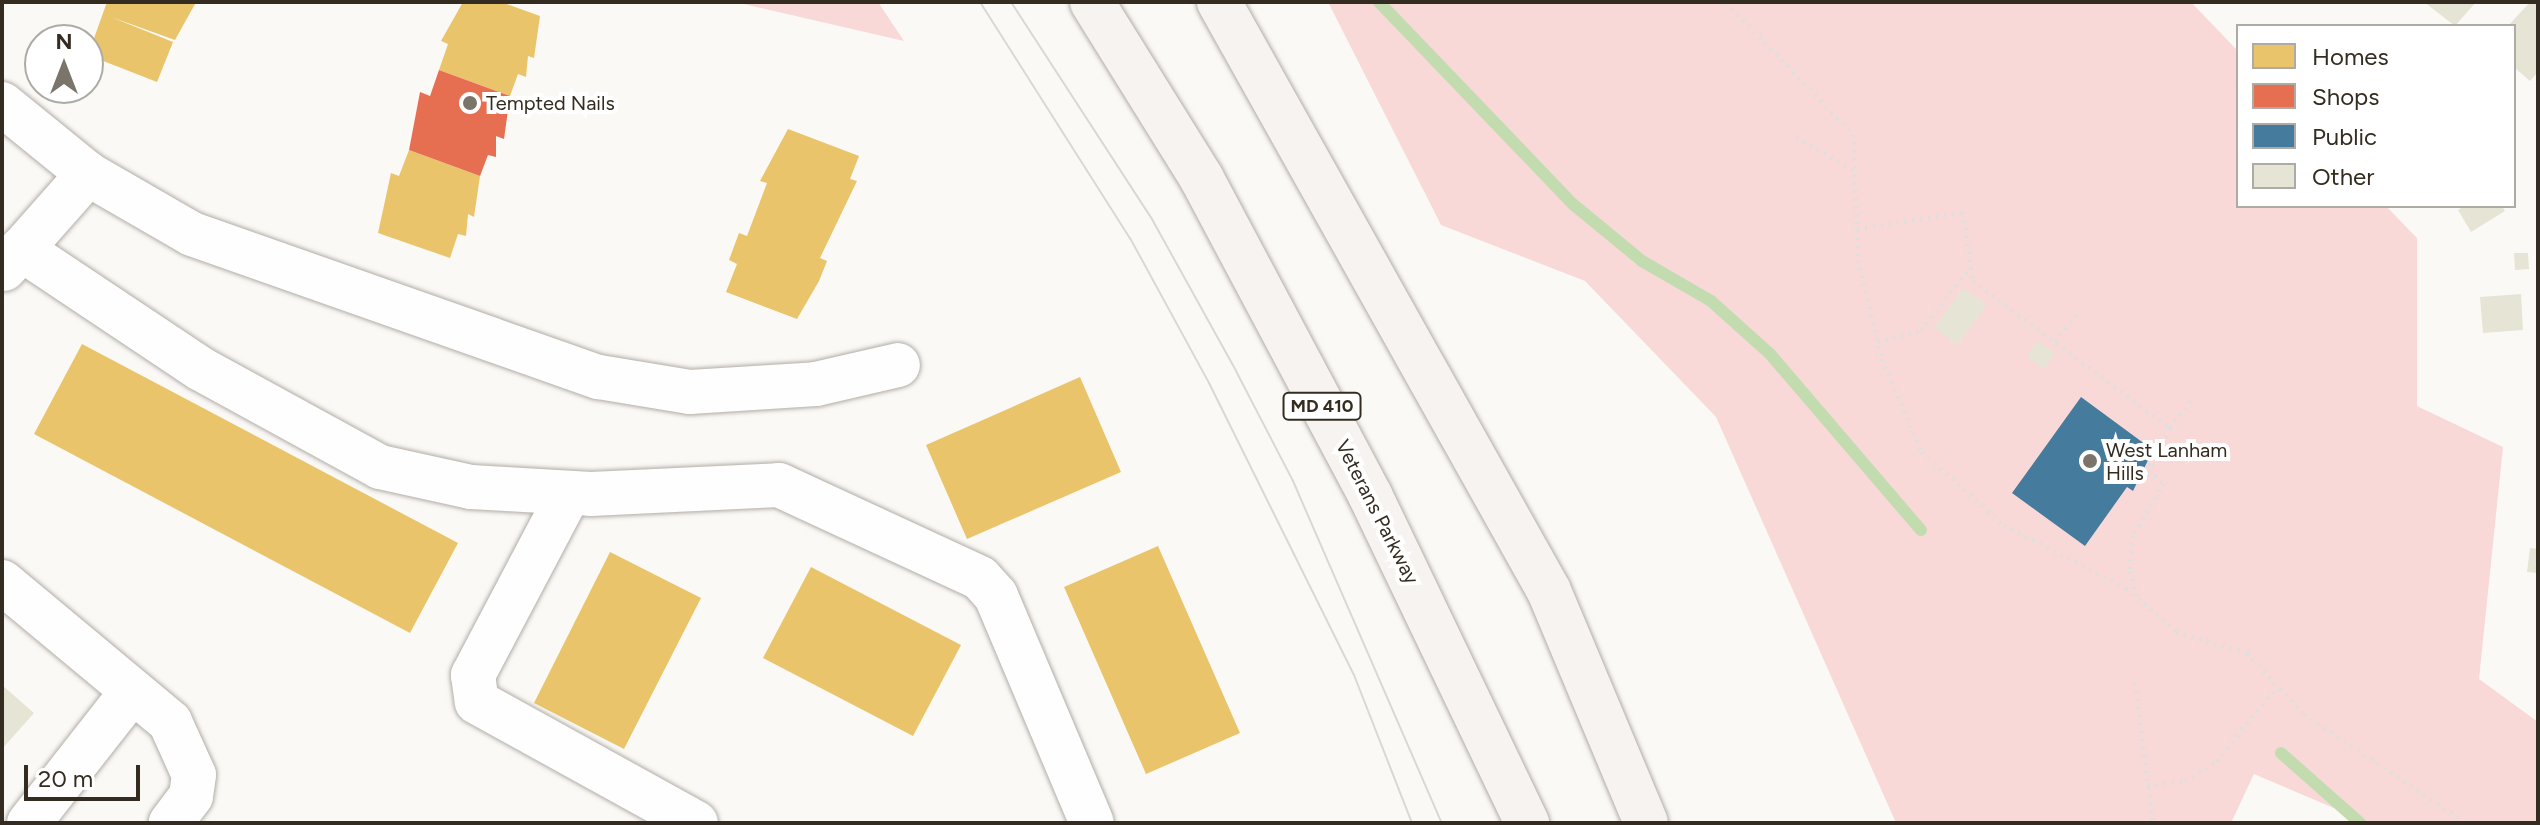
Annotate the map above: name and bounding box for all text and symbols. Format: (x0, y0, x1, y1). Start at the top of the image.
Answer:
north arrow (24, 24, 104, 104)
legend (2236, 24, 2516, 208)
text: N (55, 28, 73, 55)
text: Homes (2312, 42, 2389, 71)
text: Shops (2312, 82, 2379, 111)
place label: Tempted Nails (486, 91, 615, 115)
marker: Tempted Nails (461, 94, 479, 112)
text: Public (2312, 122, 2377, 151)
text: Other (2312, 162, 2374, 191)
road number: MD 410 (1282, 392, 1362, 420)
street label: Veterans Parkway (1330, 436, 1424, 588)
place label: West Lanham Hills (2106, 438, 2227, 485)
marker: West Lanham Hills (2081, 452, 2099, 470)
scale bar (28, 749, 144, 799)
text: 20 m (38, 764, 93, 793)

